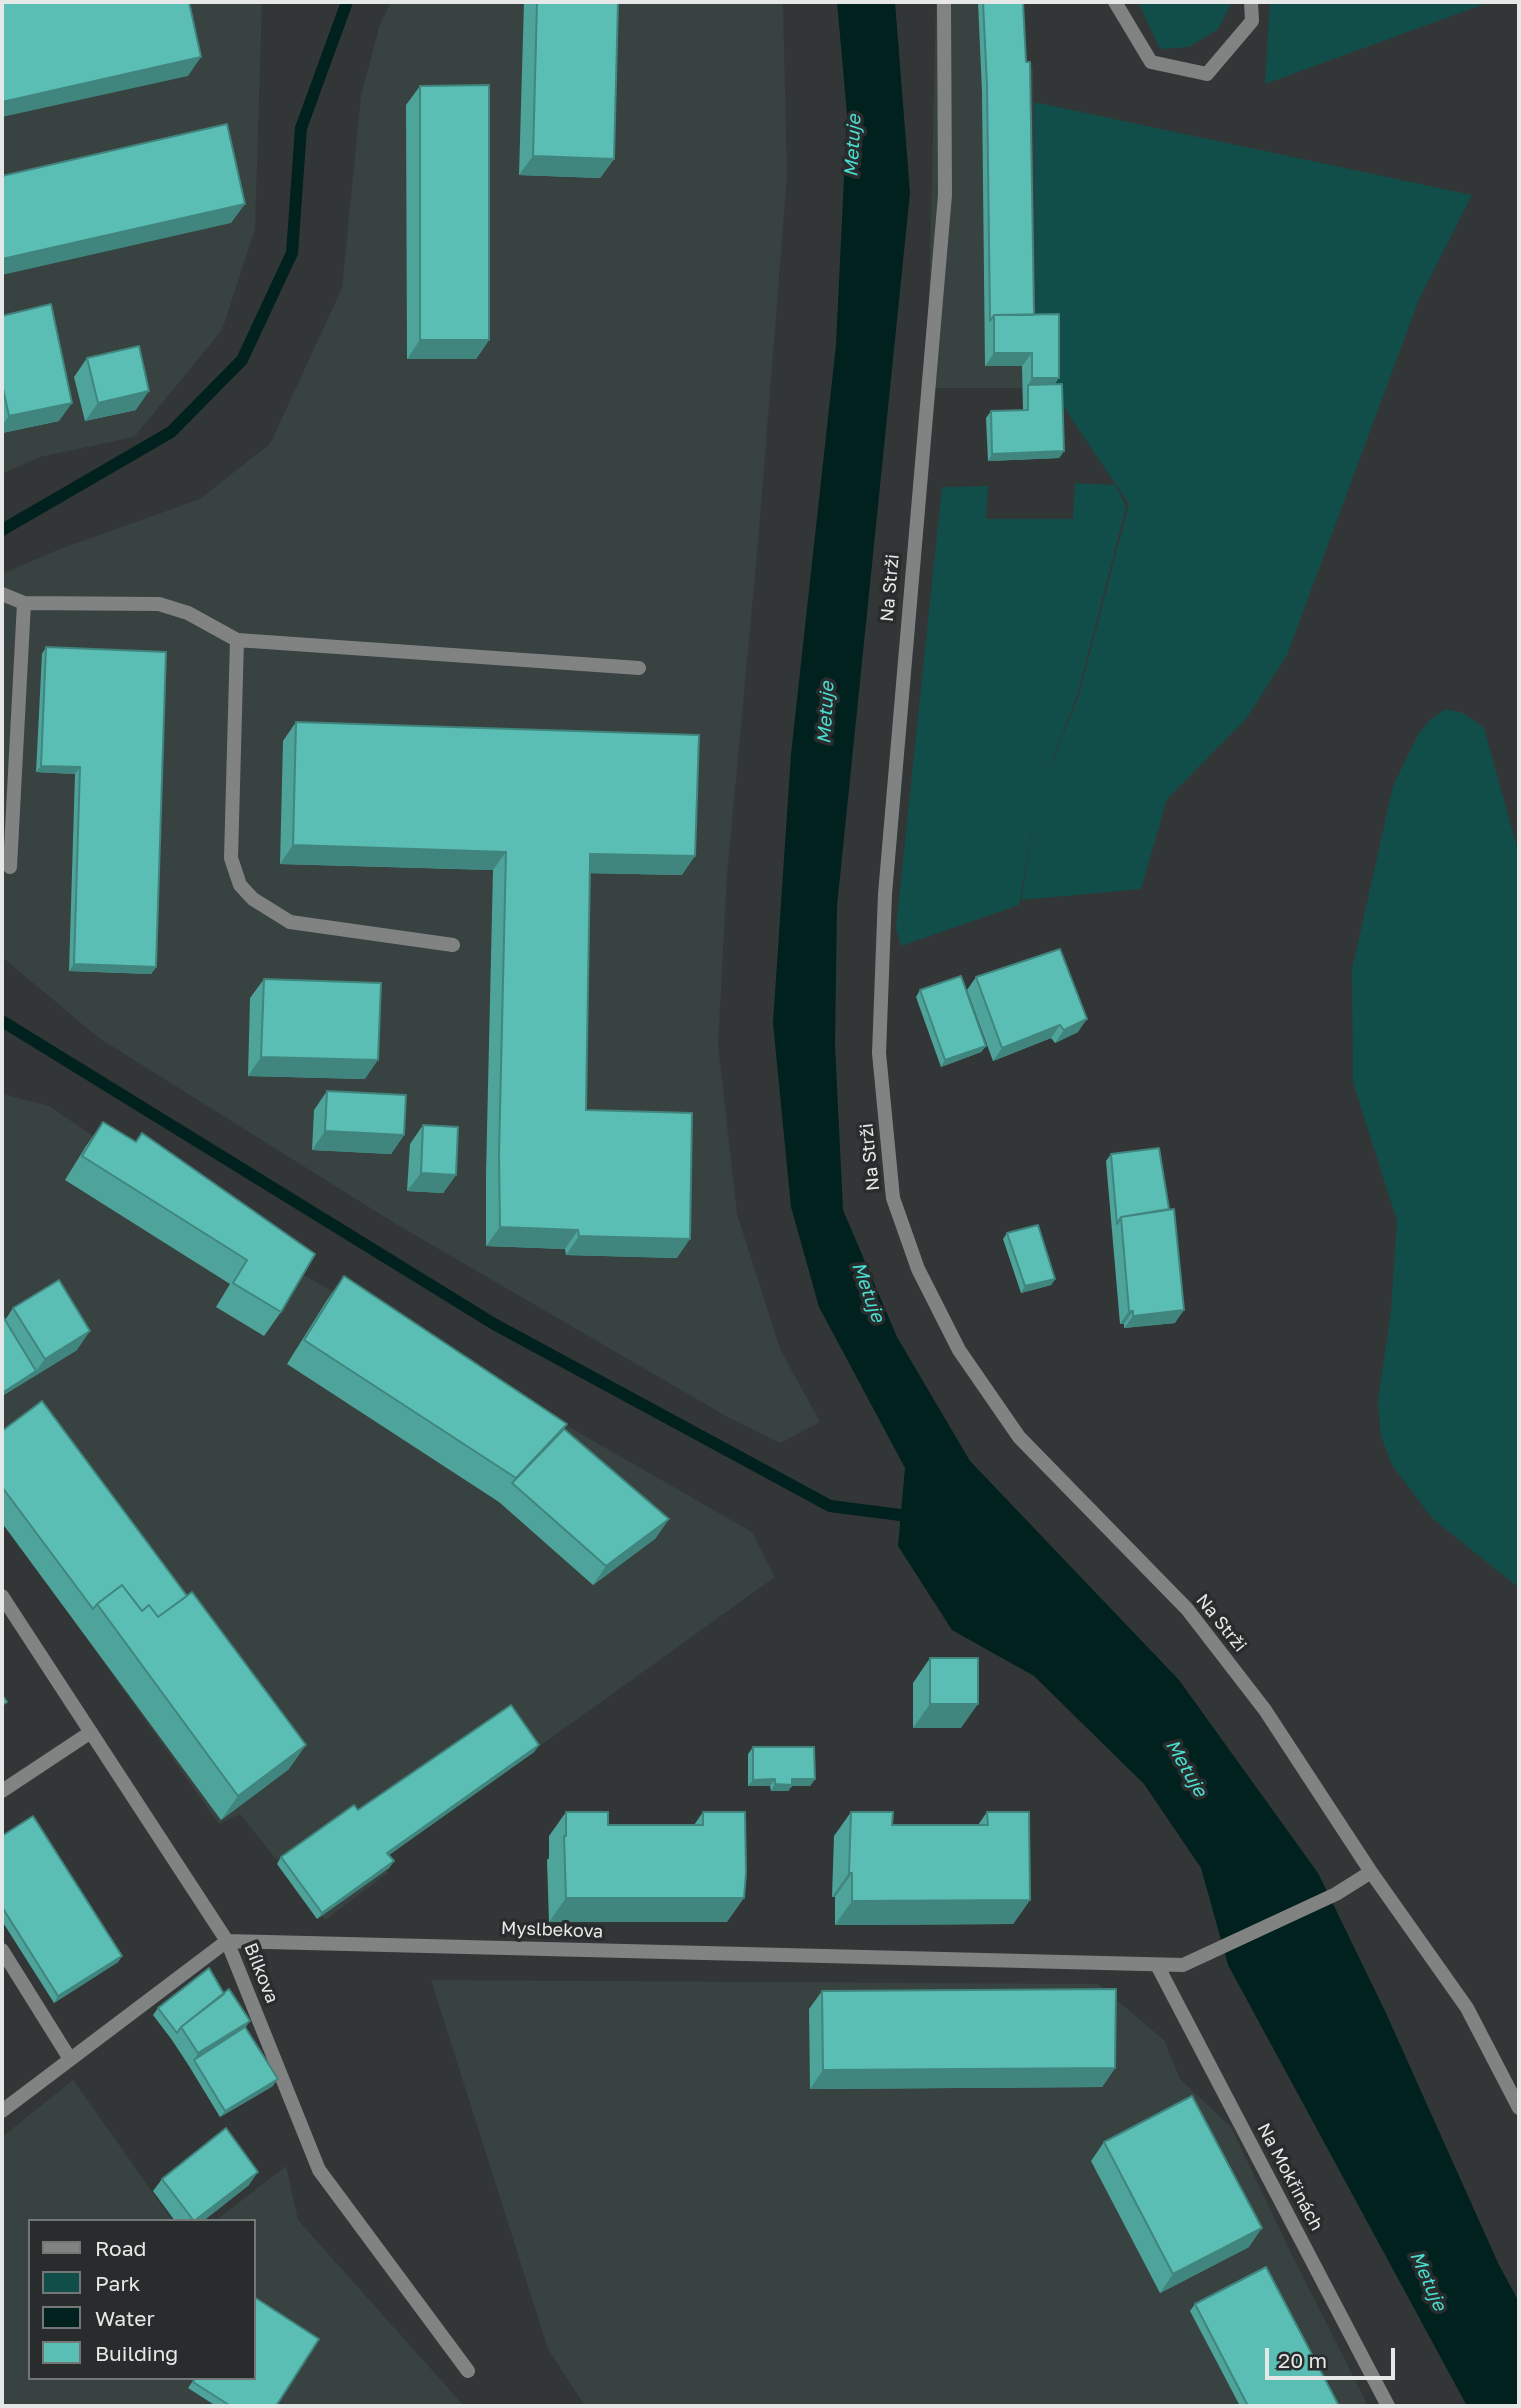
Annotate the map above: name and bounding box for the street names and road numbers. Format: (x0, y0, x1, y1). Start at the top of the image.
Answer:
street label: Na Strži (876, 553, 904, 623)
street label: Na Strži (856, 1122, 884, 1192)
street label: Na Strži (1191, 1590, 1251, 1656)
street label: Myslbekova (500, 1917, 604, 1943)
street label: Bílkova (239, 1940, 283, 2006)
street label: Na Mokřinách (1253, 2119, 1327, 2235)

